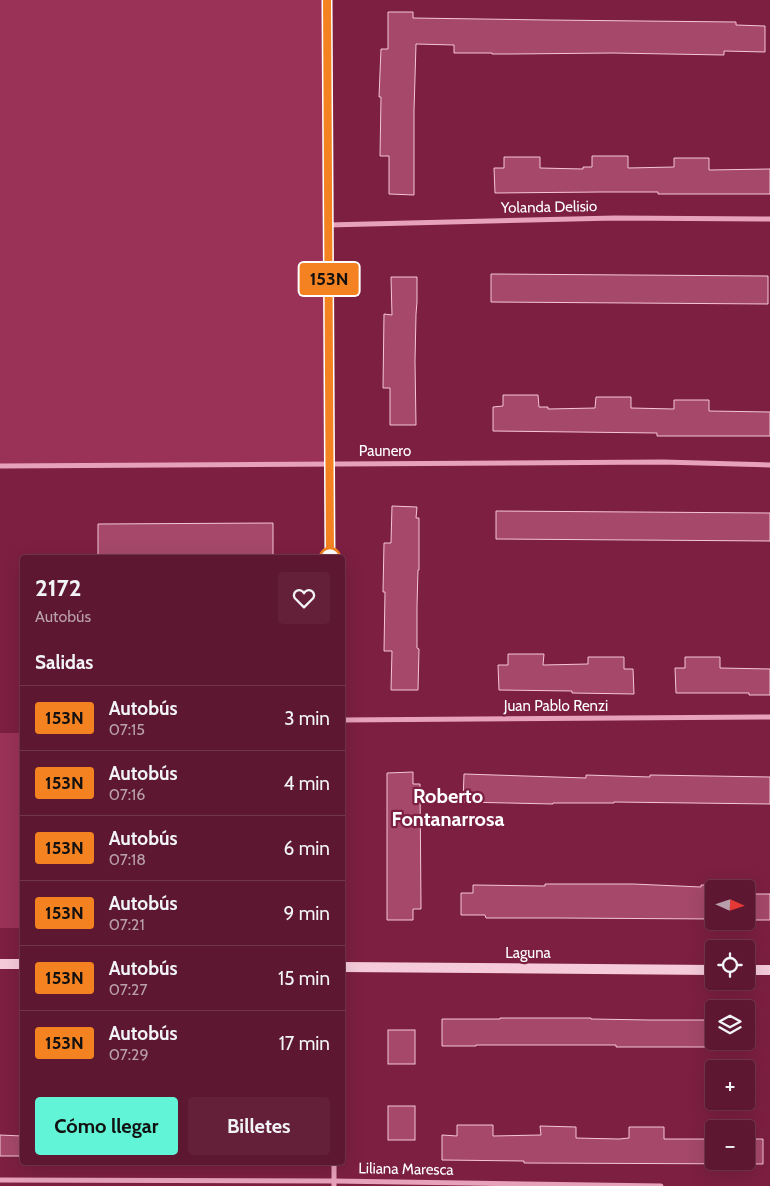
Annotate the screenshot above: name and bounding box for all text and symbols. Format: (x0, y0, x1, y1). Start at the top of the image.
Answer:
street label: Yolanda Delisio (500, 197, 597, 217)
line badge: 153N (294, 263, 364, 295)
text: 153N (310, 268, 348, 290)
street label: Paunero (359, 442, 411, 460)
unlabelled marker (319, 547, 341, 569)
button: heart (278, 572, 330, 624)
text: 2172 (35, 573, 82, 602)
text: Autobús (35, 607, 91, 626)
text: Salidas (35, 651, 93, 674)
text: Autobús (109, 697, 178, 720)
street label: Juan Pablo Renzi (503, 697, 608, 715)
text: 153N (45, 707, 84, 729)
text: 3 min (284, 707, 330, 730)
text: 07:15 (109, 720, 145, 739)
text: Autobús (109, 762, 178, 785)
text: 153N (45, 772, 84, 794)
text: 4 min (283, 772, 330, 795)
district label: Roberto Fontanarrosa (392, 784, 504, 831)
text: 07:16 (109, 785, 145, 804)
text: Autobús (109, 827, 178, 850)
text: 153N (45, 837, 84, 859)
text: 6 min (284, 837, 330, 860)
text: 07:18 (109, 850, 146, 869)
north arrow (705, 880, 755, 930)
map controls (705, 880, 755, 1170)
text: Autobús (109, 892, 178, 915)
text: 153N (45, 902, 84, 924)
text: 9 min (284, 902, 330, 925)
text: 07:21 (109, 915, 145, 934)
button: locate (705, 940, 755, 990)
street label: Laguna (505, 944, 552, 962)
text: Autobús (109, 957, 178, 980)
text: 153N (45, 967, 84, 989)
text: 15 min (278, 967, 330, 990)
text: 07:27 (109, 980, 148, 999)
button: layers (705, 1000, 755, 1050)
text: Autobús (109, 1022, 178, 1045)
text: 153N (45, 1032, 84, 1054)
text: 17 min (279, 1032, 330, 1055)
text: 07:29 (109, 1045, 149, 1064)
button: + (705, 1060, 755, 1110)
button: Cómo llegar (35, 1097, 178, 1155)
button: Billetes (188, 1097, 330, 1155)
button: − (705, 1120, 755, 1170)
street label: Liliana Maresca (358, 1159, 455, 1179)

